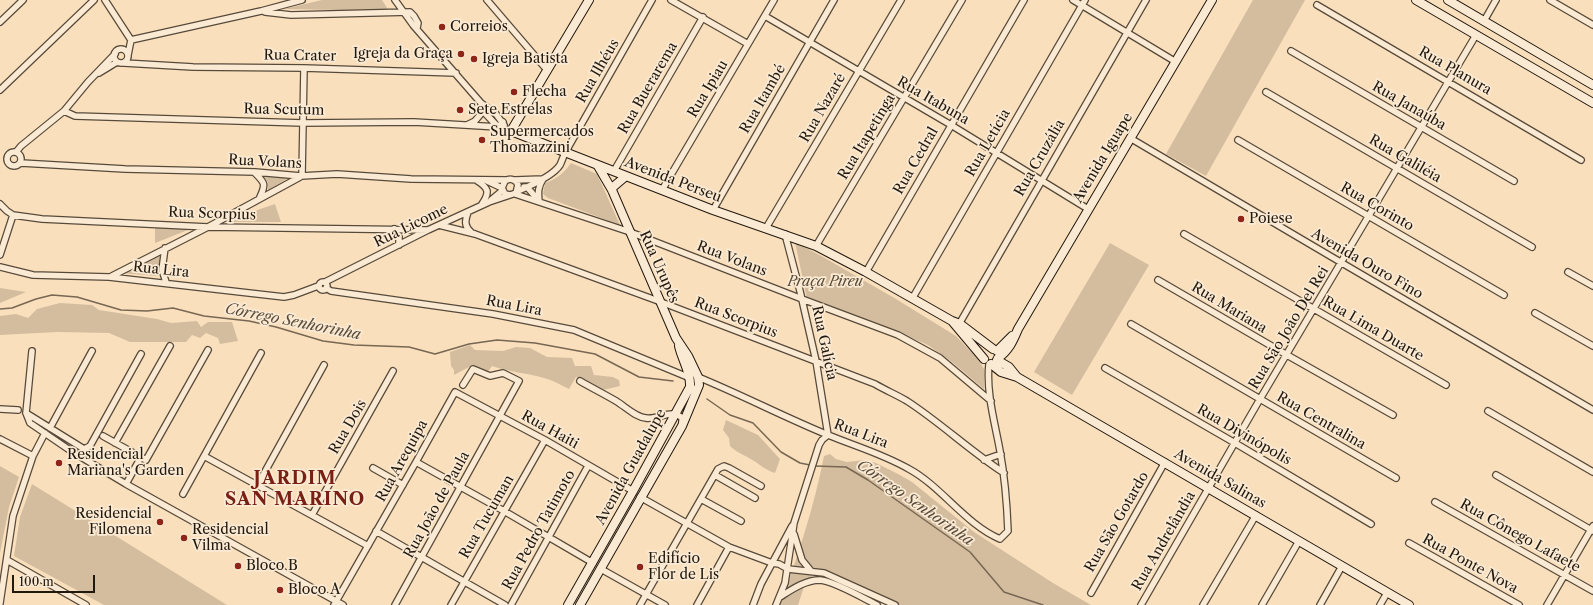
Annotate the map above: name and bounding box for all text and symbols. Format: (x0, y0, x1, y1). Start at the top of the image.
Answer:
place label: Correios (450, 19, 508, 35)
marker: Correios (437, 22, 447, 32)
street label: Rua Ilhéus (573, 36, 623, 106)
street label: Rua Buerarema (615, 39, 681, 137)
street label: Rua Planura (1416, 43, 1494, 99)
place label: Igreja da Graça (353, 46, 453, 62)
street label: Rua Crater (264, 47, 336, 65)
marker: Igreja da Graça (456, 49, 466, 59)
place label: Igreja Batista (482, 51, 568, 67)
marker: Igreja Batista (469, 54, 479, 64)
street label: Rua Ipiau (684, 57, 732, 121)
street label: Rua Itambé (737, 62, 789, 136)
street label: Rua Nazaré (797, 71, 849, 145)
street label: Rua Itabuna (894, 74, 972, 128)
street label: Rua Janaúba (1369, 78, 1449, 134)
place label: Flecha (522, 84, 567, 100)
marker: Flecha (509, 87, 519, 97)
street label: Rua Itapetinga (835, 91, 899, 183)
street label: Rua Scutum (243, 101, 325, 119)
place label: Sete Estrelas (468, 102, 553, 118)
marker: Sete Estrelas (455, 105, 465, 115)
street label: Rua Letícia (962, 106, 1014, 180)
street label: Avenida Iguape (1069, 110, 1137, 206)
street label: Rua Cruzália (1011, 117, 1069, 199)
place label: Supermercados Thomazzini (490, 124, 594, 156)
street label: Rua Cedral (890, 125, 942, 197)
street label: Rua Galiléia (1366, 132, 1444, 186)
marker: Supermercados Thomazzini (477, 135, 487, 145)
street label: Rua Volans (228, 152, 302, 172)
street label: Avenida Perseu (622, 154, 724, 206)
street label: Rua Corinto (1337, 179, 1417, 235)
street label: Rua Licome (371, 201, 451, 251)
street label: Rua Scorpius (168, 204, 256, 224)
place label: Poiese (1249, 211, 1293, 227)
marker: Poiese (1236, 214, 1246, 224)
street label: Avenida Ouro Fino (1308, 225, 1426, 303)
street label: Rua Urupês (636, 228, 682, 306)
street label: Rua Volans (695, 238, 769, 280)
street label: Rua Lira (132, 259, 190, 281)
street label: Rua São João Del Rei (1246, 264, 1332, 392)
park label: Praça Pireu (787, 274, 863, 290)
street label: Rua Mariana (1188, 279, 1270, 337)
street label: Rua Lira (485, 292, 543, 320)
street label: Rua Lima Duarte (1320, 293, 1426, 365)
street label: Rua Scorpius (692, 294, 780, 342)
water label: Córrego Senhorinha (224, 300, 362, 344)
street label: Rua Galícia (808, 304, 840, 382)
street label: Rua Centralina (1273, 389, 1369, 453)
street label: Rua Dois (326, 397, 370, 457)
street label: Rua Divinópolis (1194, 401, 1294, 469)
street label: Avenida Guadalupe (592, 406, 670, 528)
street label: Rua Haiti (518, 407, 582, 453)
street label: Rua Lira (832, 416, 890, 452)
street label: Rua Arequipa (373, 417, 431, 505)
street label: Avenida Salinas (1171, 446, 1269, 512)
place label: Residencial Mariana's Garden (67, 447, 184, 480)
street label: Rua João de Paula (401, 449, 473, 561)
water label: Córrego Senhorinha (853, 456, 977, 550)
marker: Residencial Mariana's Garden (54, 458, 64, 468)
street label: Rua Pedro Tatimoto (499, 467, 579, 593)
district label: JARDIM SAN MARINO (225, 468, 365, 510)
street label: Rua São Gotardo (1081, 469, 1153, 575)
street label: Rua Tucuman (456, 472, 518, 562)
street label: Rua Andrelândia (1129, 488, 1199, 594)
street label: Rua Cônego Lafaete (1457, 496, 1583, 576)
place label: Residencial Filomena (75, 506, 152, 538)
marker: Residencial Filomena (155, 517, 165, 527)
place label: Residencial Vilma (192, 522, 269, 554)
street label: Rua Ponte Nova (1419, 531, 1521, 597)
marker: Residencial Vilma (179, 533, 189, 543)
place label: Edifício Flor de Lis (648, 551, 719, 584)
place label: Bloco B (246, 558, 298, 574)
marker: Bloco B (233, 561, 243, 571)
marker: Edifício Flor de Lis (635, 562, 645, 572)
scale bar (14, 567, 97, 593)
text: 100 m (19, 574, 54, 589)
place label: Bloco A (288, 582, 340, 598)
marker: Bloco A (275, 585, 285, 595)

